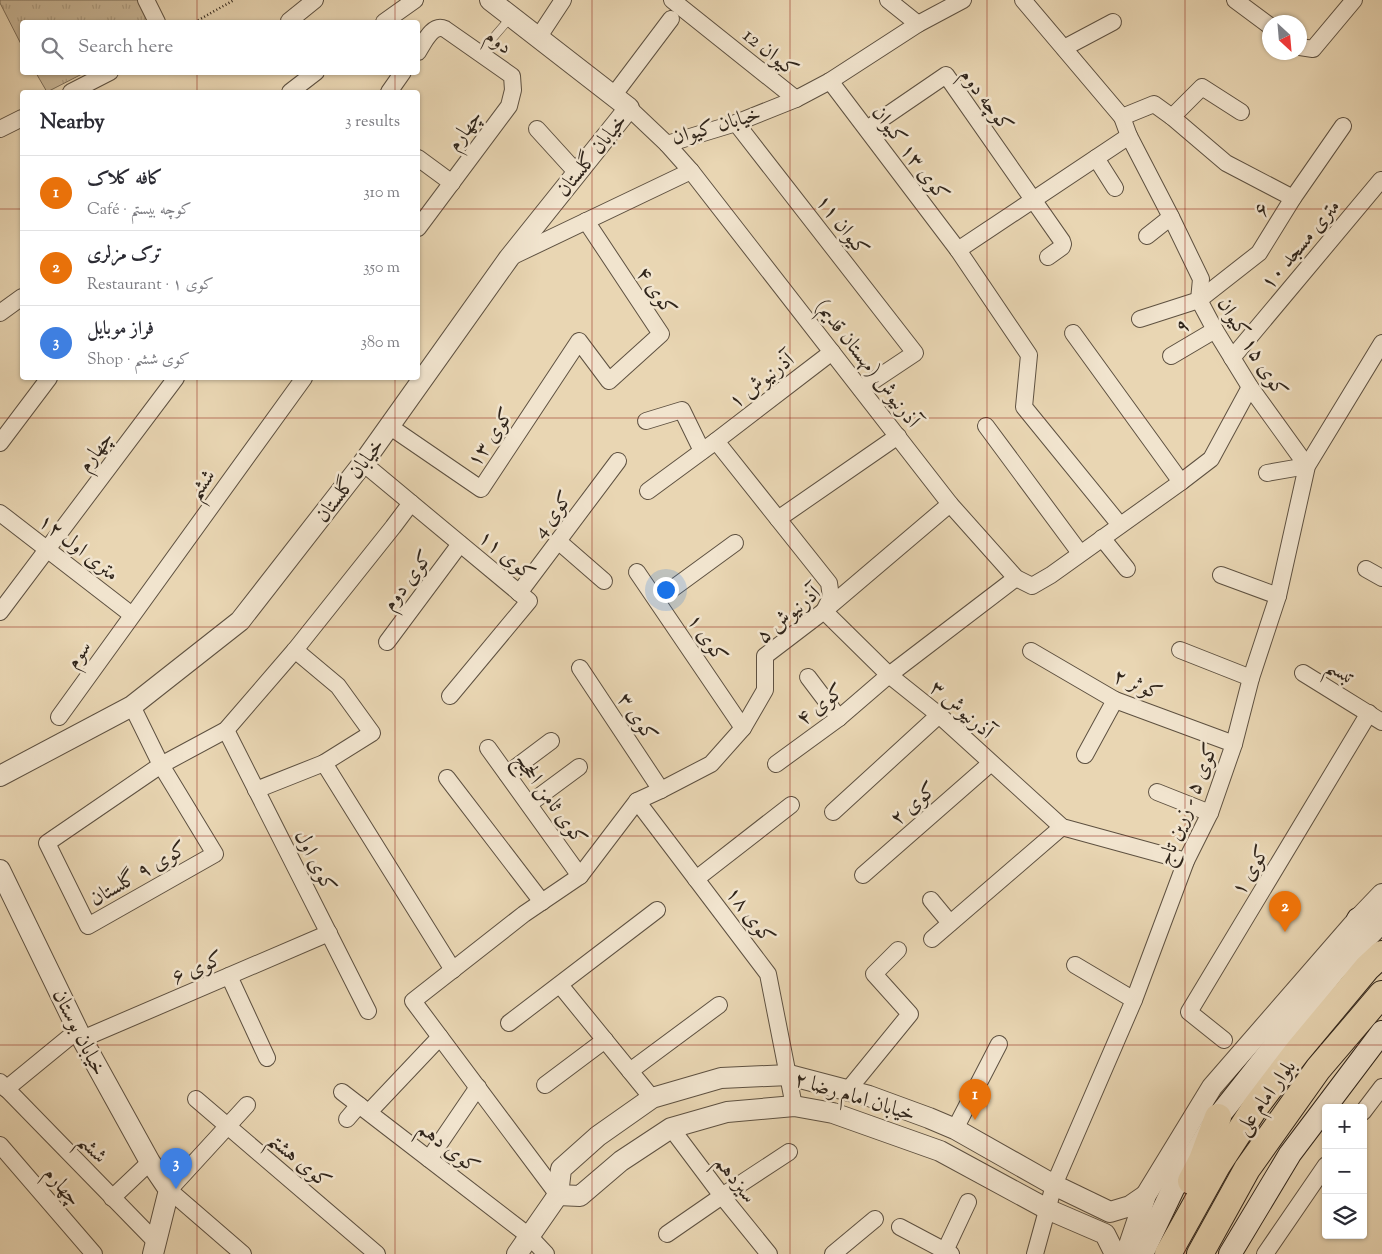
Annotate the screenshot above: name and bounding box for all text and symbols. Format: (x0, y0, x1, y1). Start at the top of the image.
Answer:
north arrow (1262, 15, 1307, 60)
search box (20, 20, 420, 75)
street label: دوم (477, 22, 518, 64)
street label: کیوان 12 (735, 22, 804, 85)
icon: search (38, 34, 66, 62)
text: Search here (78, 34, 173, 61)
street label: کوچه دوم (950, 63, 1020, 140)
street label: خیابان کیوان (668, 100, 765, 154)
street label: کوی ۱۳ کیوان (863, 100, 956, 209)
street label: چهارم (440, 104, 492, 159)
text: Nearby (40, 108, 105, 138)
street label: خیابان گلستان (550, 108, 635, 204)
text: 3 results (345, 111, 400, 134)
text: کافه کلاک (87, 166, 163, 193)
text: 1 (53, 182, 59, 205)
text: 310 m (363, 182, 400, 205)
street label: کیوان ۱۱ (807, 189, 875, 264)
street label: ۱۰ متری مسجد (1255, 193, 1349, 297)
street label: ۶ (1247, 197, 1279, 223)
text: Café · کوچه بیستم (87, 199, 191, 222)
text: ترک مزلری (87, 241, 163, 268)
text: 2 (52, 257, 60, 280)
text: 350 m (363, 257, 400, 280)
street label: کوی ۴ (628, 261, 683, 323)
text: Restaurant · کوی ۱ (87, 274, 214, 297)
street label: کوی ۱۵ کیوان (1209, 292, 1294, 404)
street label: آذرنیوش (مهستان قدیم) (806, 294, 928, 437)
street label: ۹ (1170, 311, 1196, 343)
text: فراز موبایل (87, 316, 154, 343)
text: 3 (53, 332, 59, 355)
text: 380 m (360, 332, 400, 355)
street label: آذرنیوش ۱ (723, 345, 804, 417)
text: Shop · کوی ششم (87, 349, 190, 372)
street label: کوی ۱۳ (461, 402, 523, 474)
street label: چهارم (71, 425, 123, 480)
street label: خیابان گلستان (309, 433, 392, 530)
street label: ششم (181, 464, 227, 509)
street label: کوی 4 (526, 485, 581, 545)
street label: ۱۲ متری اول (31, 508, 124, 590)
street label: کوی ۱۱ (471, 524, 541, 589)
street label: کوی دوم (376, 545, 442, 618)
your location (653, 577, 679, 603)
street label: آذرنیوش ۵ (750, 578, 830, 652)
street label: کوی ۱ (679, 608, 734, 670)
street label: سوم (59, 635, 101, 676)
street label: تبسم (1317, 652, 1361, 697)
street label: کوثر ۲ (1108, 662, 1166, 710)
street label: آذرنیوش ۳ (922, 674, 1001, 749)
street label: کوی ۴ (791, 677, 852, 734)
street label: کوی ۳ (609, 687, 664, 749)
street label: کوی ۵ - زرین تاج (1151, 739, 1229, 872)
street label: کوی ثامن الحجج (504, 748, 593, 854)
street label: کوی ۲ (884, 776, 944, 834)
street label: کوی اول (286, 825, 343, 899)
street label: کوی ۹ گلستان (84, 835, 194, 915)
street label: کوی ۱ (1225, 840, 1278, 902)
street label: کوی ۱۸ (718, 881, 781, 952)
pin: 2 (1269, 891, 1301, 932)
street label: کوی ۶ (167, 945, 228, 993)
street label: خیابان بوستان (43, 984, 113, 1082)
street label: بلوار امام علی (1229, 1054, 1305, 1143)
street label: خیابان امام رضا ۲ (790, 1065, 919, 1132)
pin: 1 (959, 1079, 991, 1120)
map controls (1322, 1104, 1367, 1239)
button: + (1322, 1104, 1367, 1149)
street label: کوی دهم (409, 1115, 485, 1185)
street label: کوی هشتم (258, 1126, 337, 1200)
street label: ششم (67, 1128, 113, 1174)
pin: 3 (160, 1148, 192, 1189)
button: − (1322, 1149, 1367, 1194)
street label: سیزدهم (704, 1150, 763, 1212)
street label: چهارم (35, 1161, 87, 1215)
button: layers (1322, 1194, 1367, 1239)

